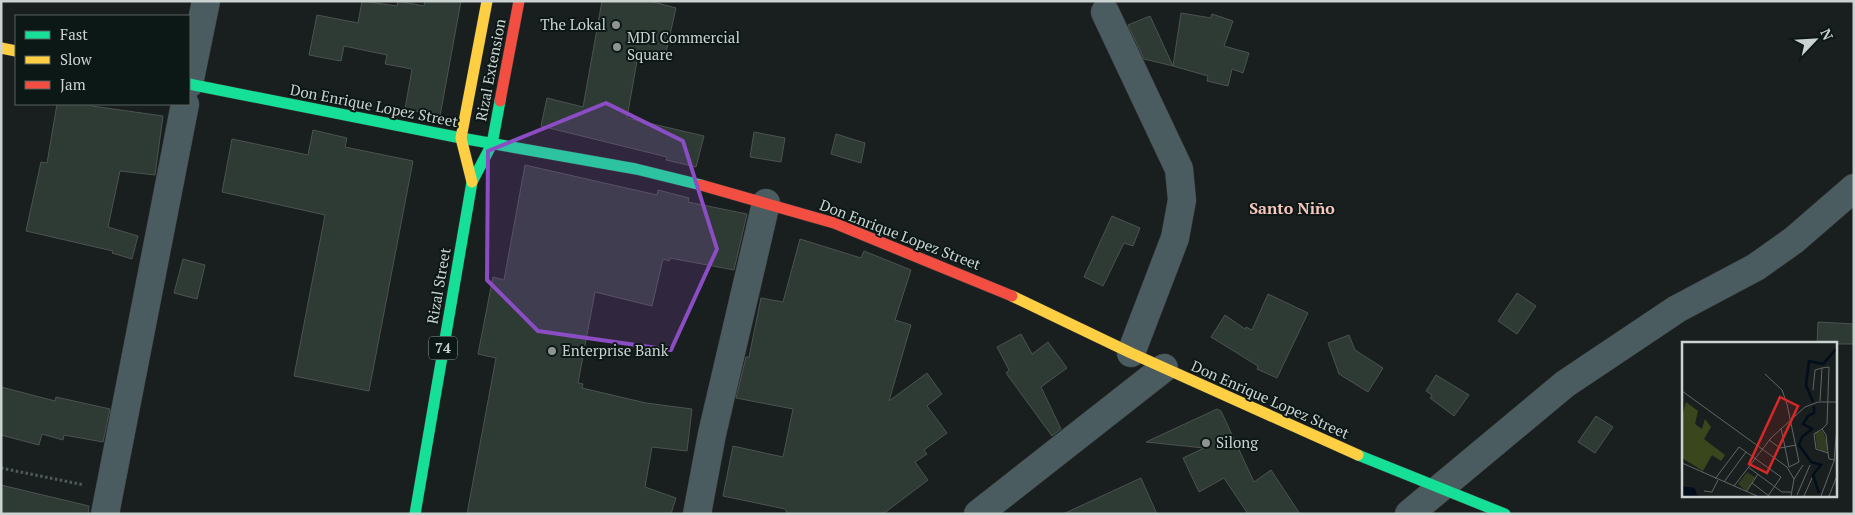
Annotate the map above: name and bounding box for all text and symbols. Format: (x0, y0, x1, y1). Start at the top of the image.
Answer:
place label: The Lokal (540, 14, 606, 34)
legend (15, 15, 190, 105)
north arrow (1790, 15, 1840, 65)
street label: Rizal Extension (470, 17, 510, 123)
marker: The Lokal (610, 19, 622, 31)
text: Fast (60, 24, 88, 44)
text: N (1816, 25, 1838, 43)
place label: MDI Commercial Square (627, 27, 740, 64)
marker: MDI Commercial Square (611, 41, 623, 53)
text: Slow (60, 49, 93, 69)
text: Jam (60, 74, 86, 94)
street label: Don Enrique Lopez Street (288, 79, 460, 131)
street label: Don Enrique Lopez Street (817, 194, 984, 274)
district label: Santo Niño (1249, 197, 1335, 219)
street label: Rizal Street (421, 246, 455, 326)
road number: 74 (429, 336, 457, 359)
place label: Enterprise Bank (562, 340, 669, 360)
inset map (1682, 342, 1838, 498)
marker: Enterprise Bank (546, 345, 558, 357)
street label: Don Enrique Lopez Street (1188, 355, 1353, 443)
place label: Silong (1216, 432, 1259, 452)
marker: Silong (1200, 437, 1212, 449)

